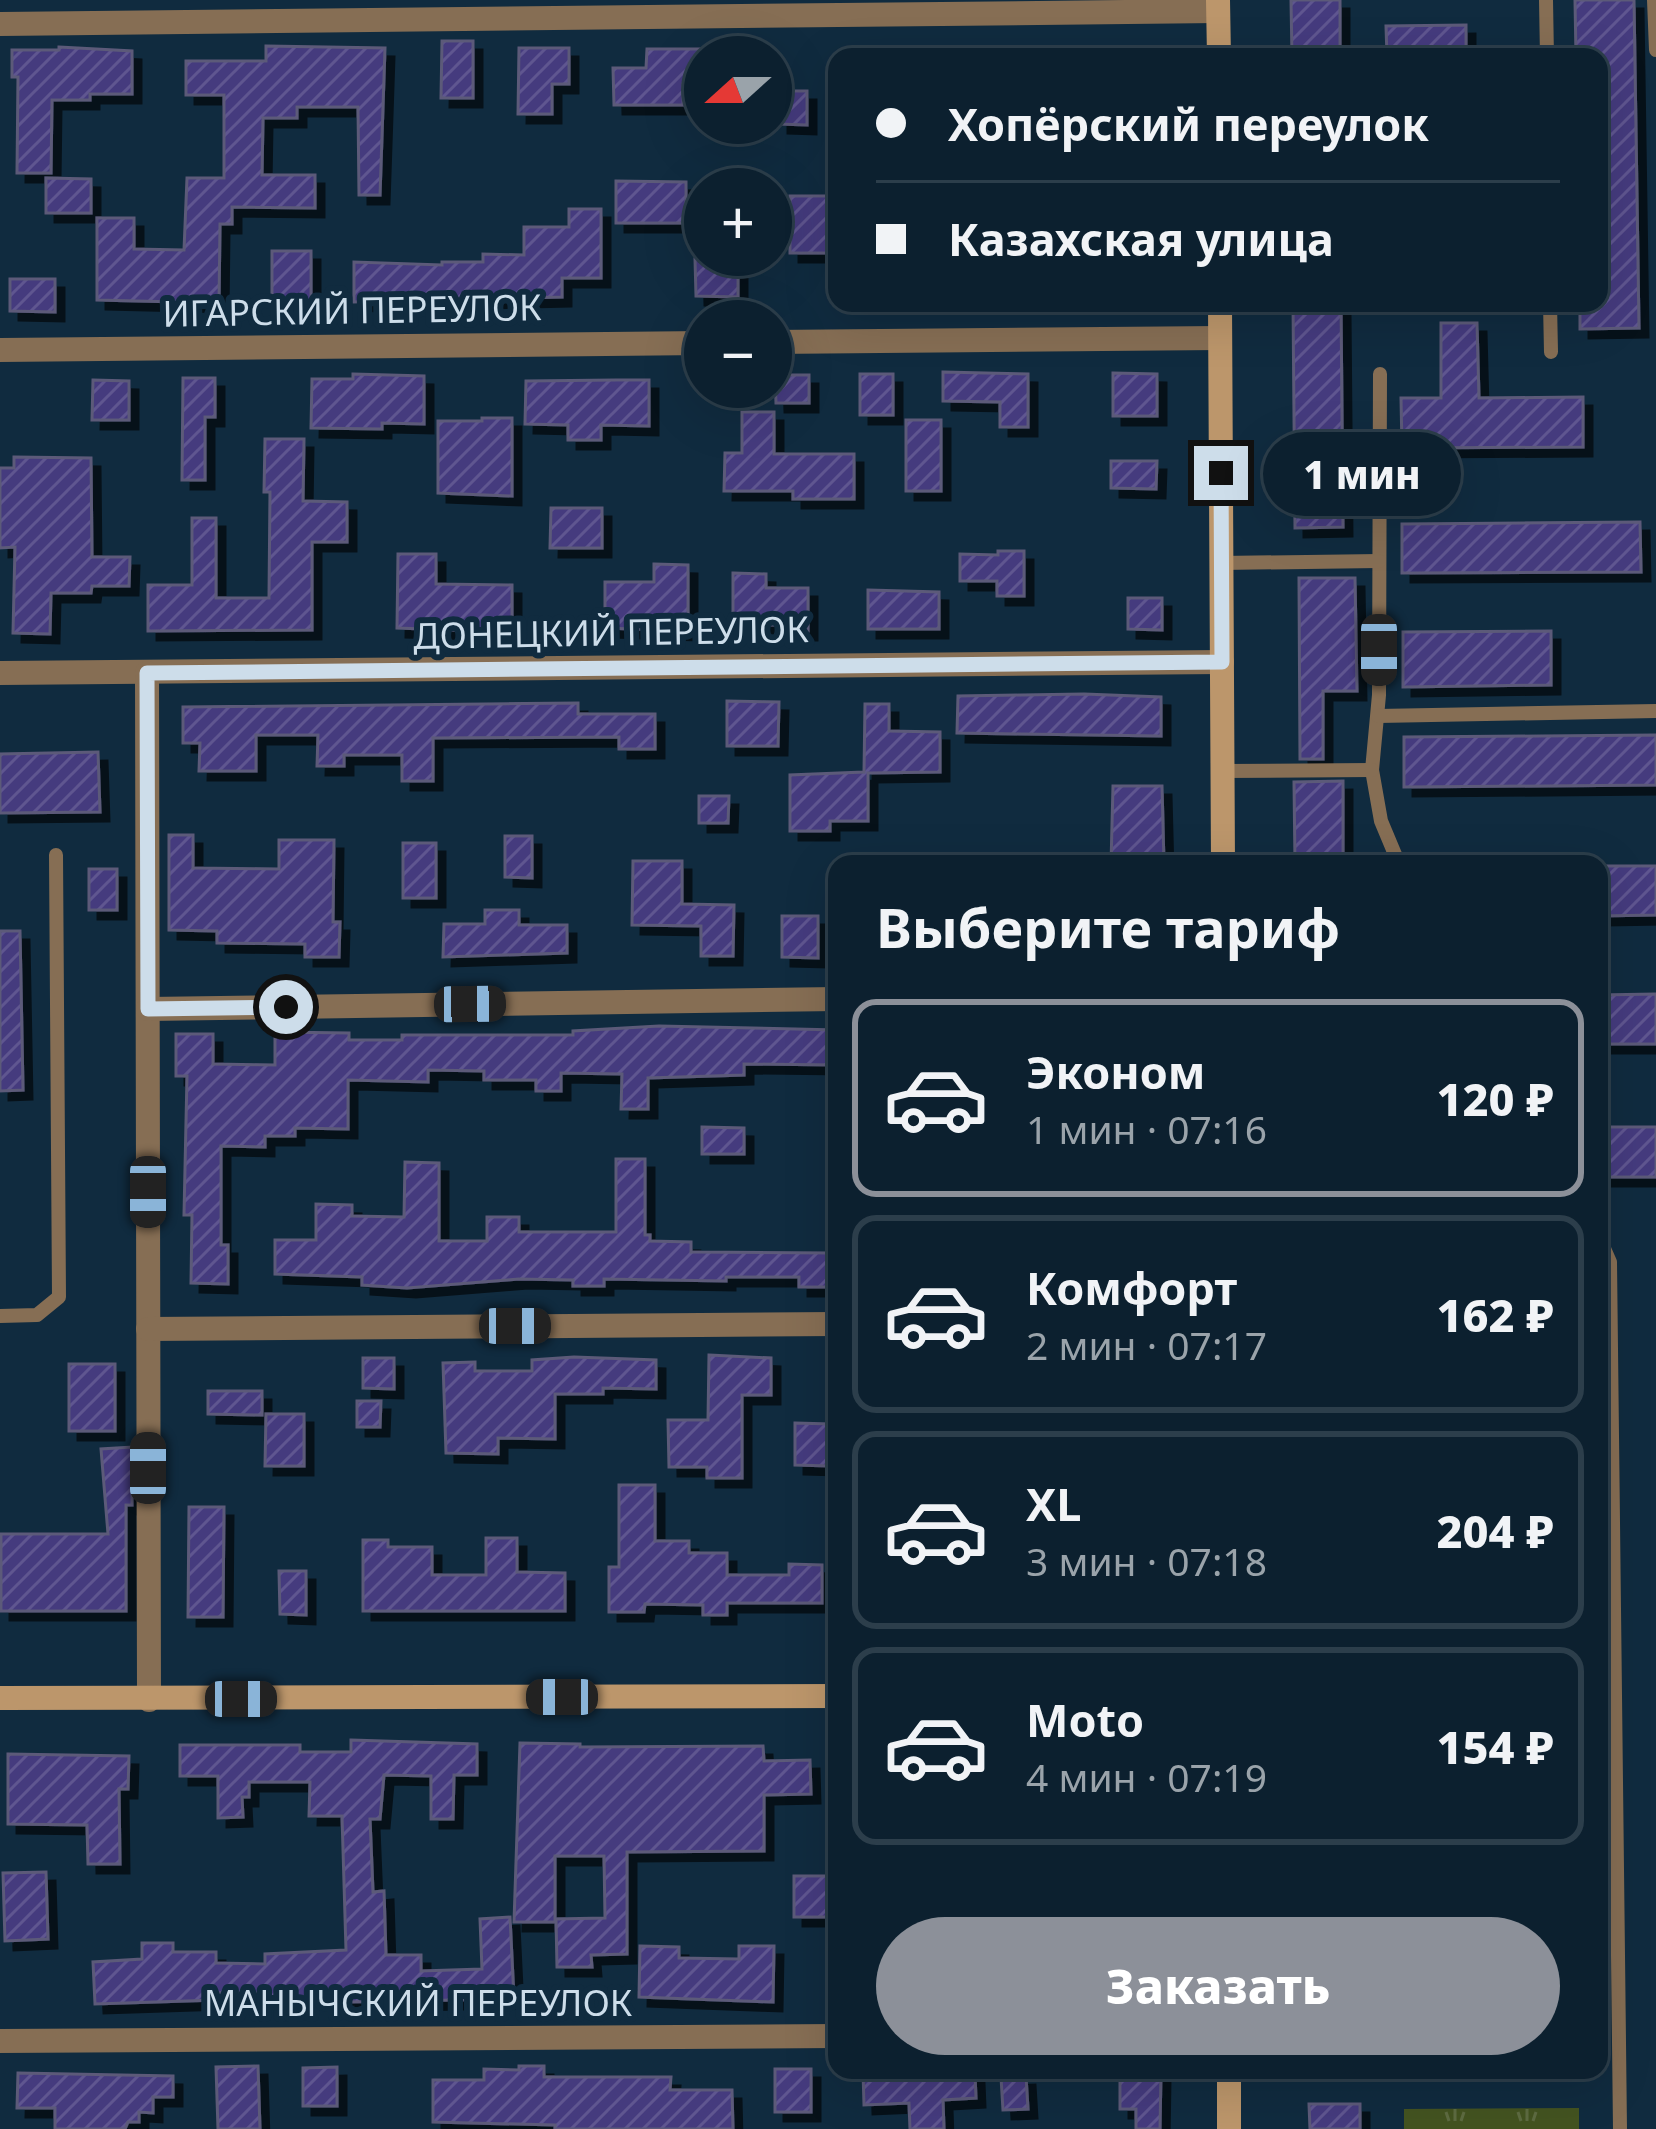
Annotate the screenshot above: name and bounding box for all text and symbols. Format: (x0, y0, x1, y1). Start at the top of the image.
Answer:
north arrow (684, 36, 792, 144)
map controls (684, 36, 792, 408)
text: Хопёрский переулок (948, 93, 1429, 154)
button: + (684, 168, 792, 276)
text: Казахская улица (948, 208, 1334, 269)
street label: ИГАРСКИЙ ПЕРЕУЛОК (162, 282, 543, 338)
button: − (684, 300, 792, 408)
callout: 1 мин (1263, 431, 1461, 515)
route end (1194, 446, 1248, 500)
text: 1 мин (1303, 447, 1421, 500)
street label: ДОНЕЦКИЙ ПЕРЕУЛОК (413, 604, 810, 660)
car (1361, 614, 1397, 686)
text: Выберите тариф (876, 890, 1340, 964)
route start (259, 980, 313, 1034)
car (434, 985, 506, 1023)
text: Эконом (1026, 1041, 1205, 1102)
icon: car (882, 1044, 990, 1152)
text: 120 ₽ (1437, 1068, 1554, 1129)
text: 1 мин · 07:16 (1026, 1102, 1267, 1155)
car (130, 1156, 166, 1228)
text: Комфорт (1026, 1257, 1237, 1318)
icon: car (882, 1260, 990, 1368)
text: 162 ₽ (1437, 1284, 1554, 1345)
car (479, 1308, 551, 1344)
text: 2 мин · 07:17 (1026, 1318, 1267, 1371)
car (130, 1432, 166, 1504)
text: XL (1026, 1473, 1081, 1534)
icon: car (882, 1476, 990, 1584)
text: 204 ₽ (1437, 1500, 1554, 1561)
text: 3 мин · 07:18 (1026, 1534, 1267, 1587)
car (526, 1679, 598, 1715)
car (205, 1681, 277, 1717)
text: Moto (1026, 1689, 1144, 1750)
icon: car (882, 1692, 990, 1800)
text: 154 ₽ (1437, 1716, 1554, 1777)
text: 4 мин · 07:19 (1026, 1750, 1267, 1803)
button: Заказать (876, 1917, 1560, 2055)
street label: МАНЫЧСКИЙ ПЕРЕУЛОК (204, 1978, 633, 2027)

